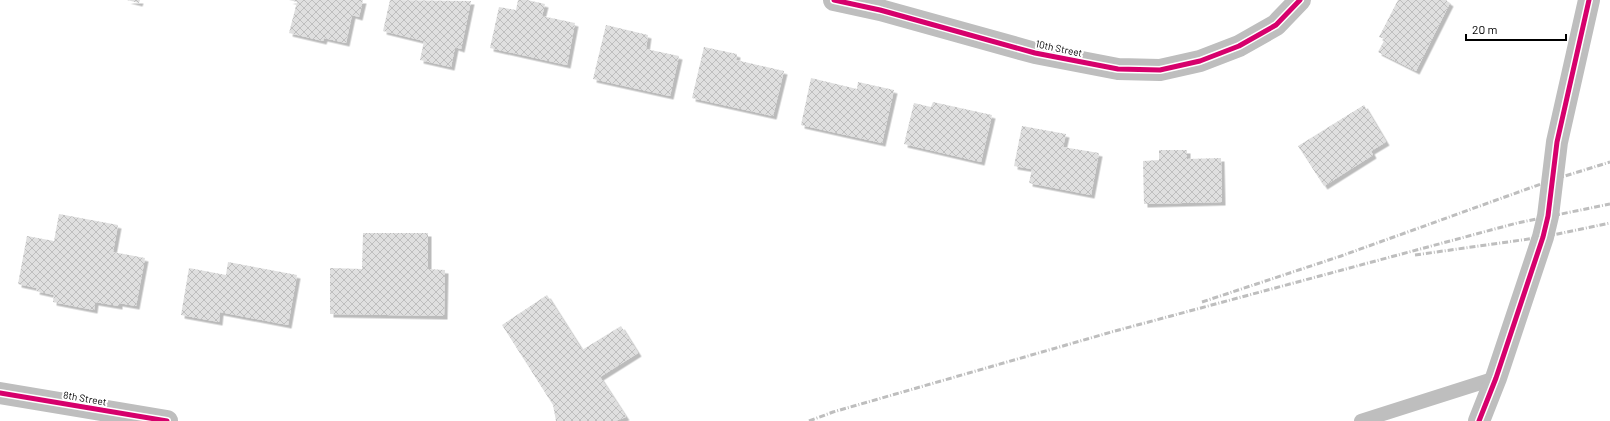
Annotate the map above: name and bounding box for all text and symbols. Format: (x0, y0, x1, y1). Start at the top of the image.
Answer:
scale bar (1466, 16, 1566, 42)
text: 20 m (1472, 22, 1498, 36)
street label: 10th Street (1035, 37, 1084, 59)
street label: 8th Street (63, 388, 108, 408)

